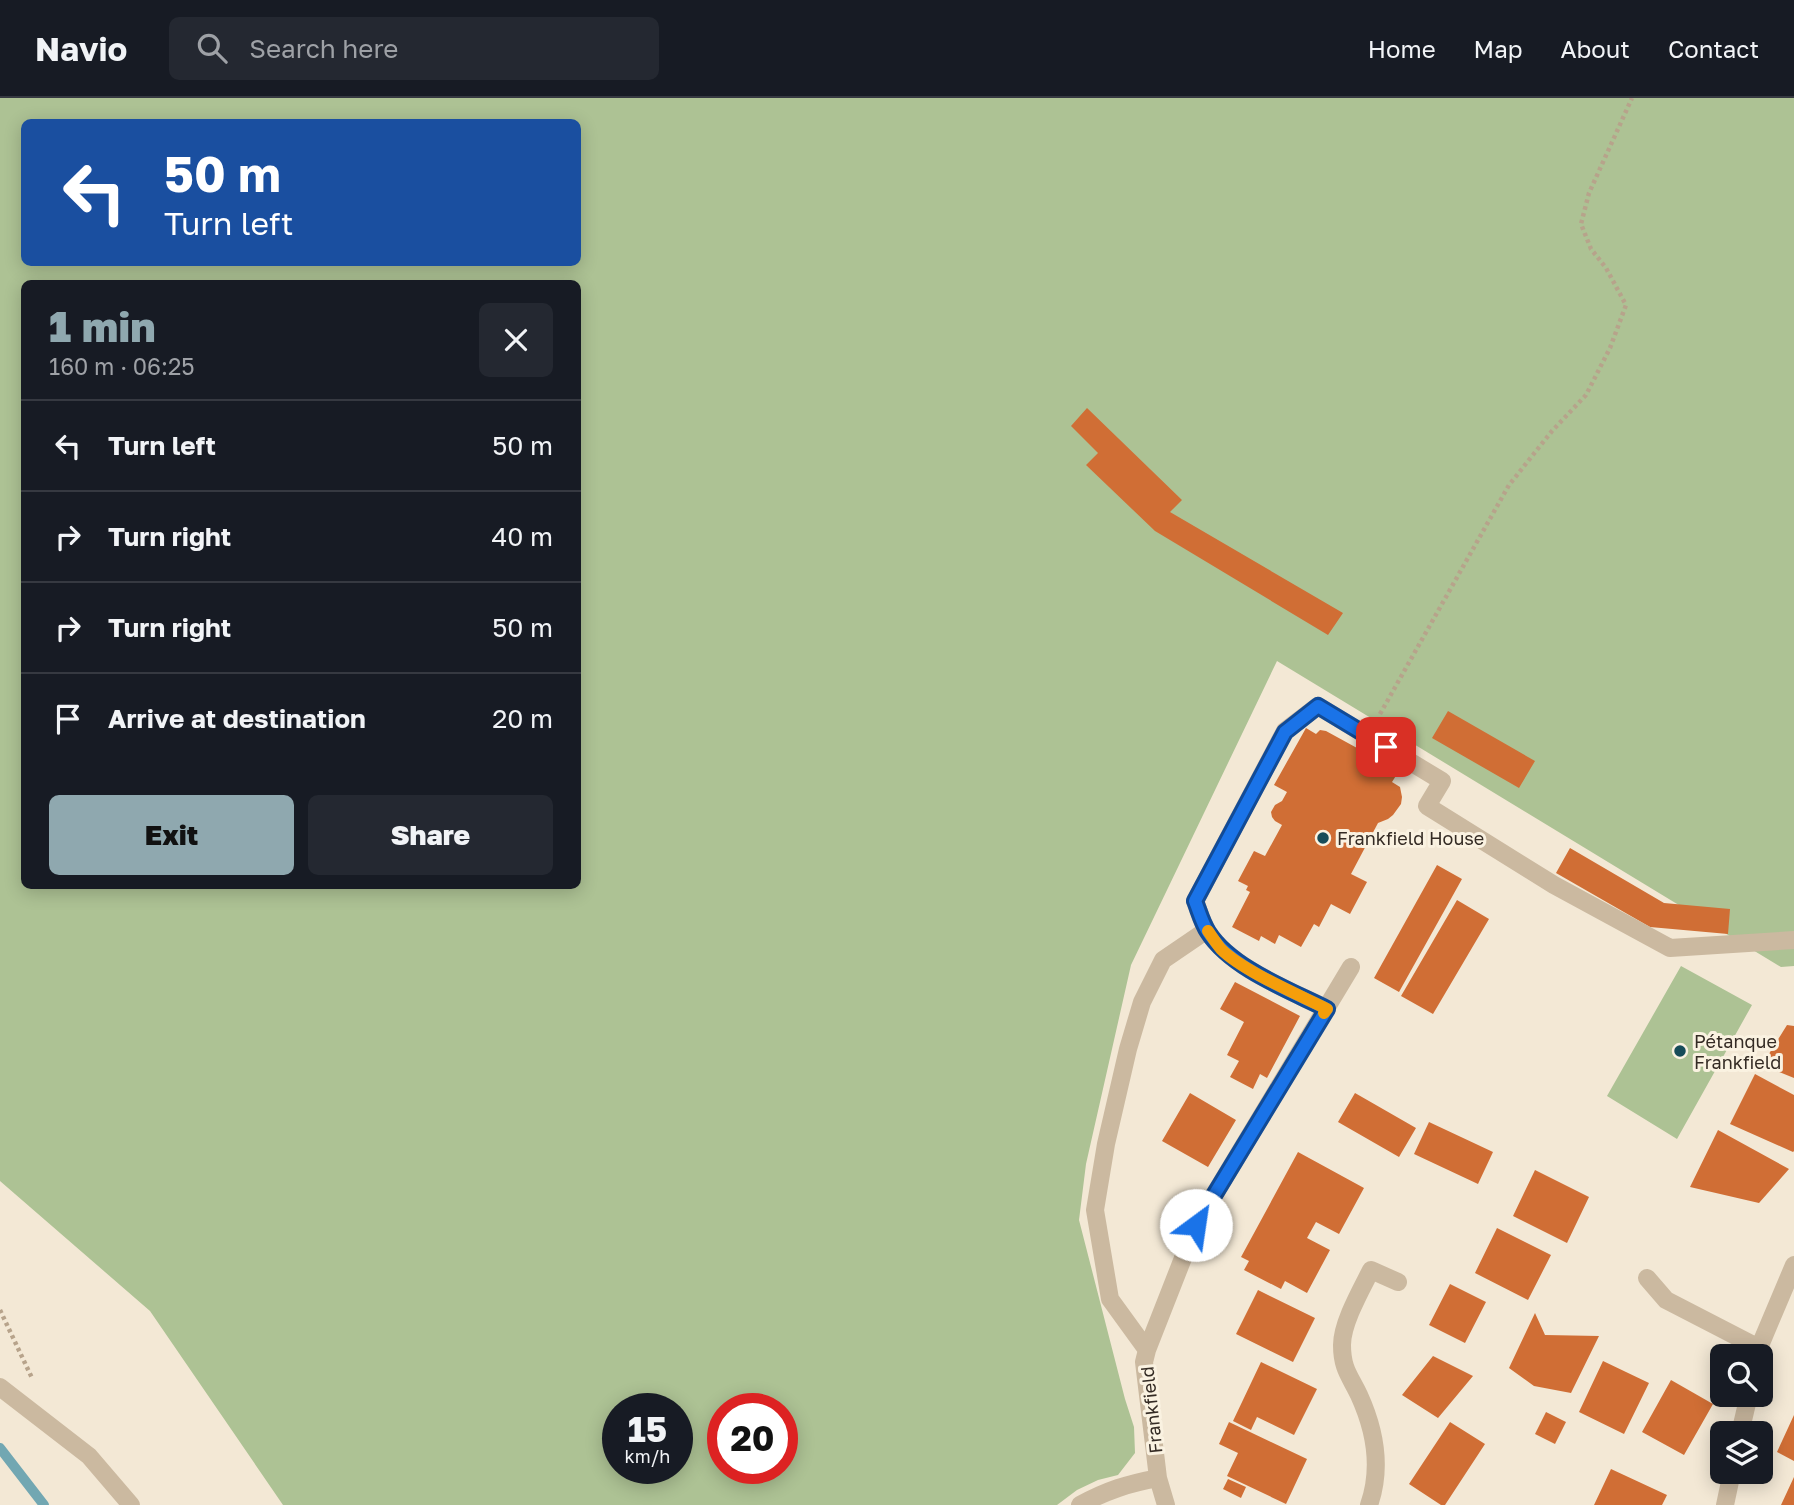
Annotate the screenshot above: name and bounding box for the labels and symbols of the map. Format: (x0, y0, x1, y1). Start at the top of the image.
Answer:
pin (1356, 717, 1416, 777)
place label: Frankfield House (1337, 827, 1484, 849)
marker: Frankfield House (1315, 830, 1331, 846)
place label: Pétanque Frankfield (1694, 1030, 1781, 1073)
marker: Pétanque Frankfield (1672, 1043, 1688, 1059)
position arrow (1159, 1188, 1233, 1262)
street label: Frankfield (1135, 1365, 1167, 1455)
speed limit sign: 20 (707, 1393, 798, 1484)

